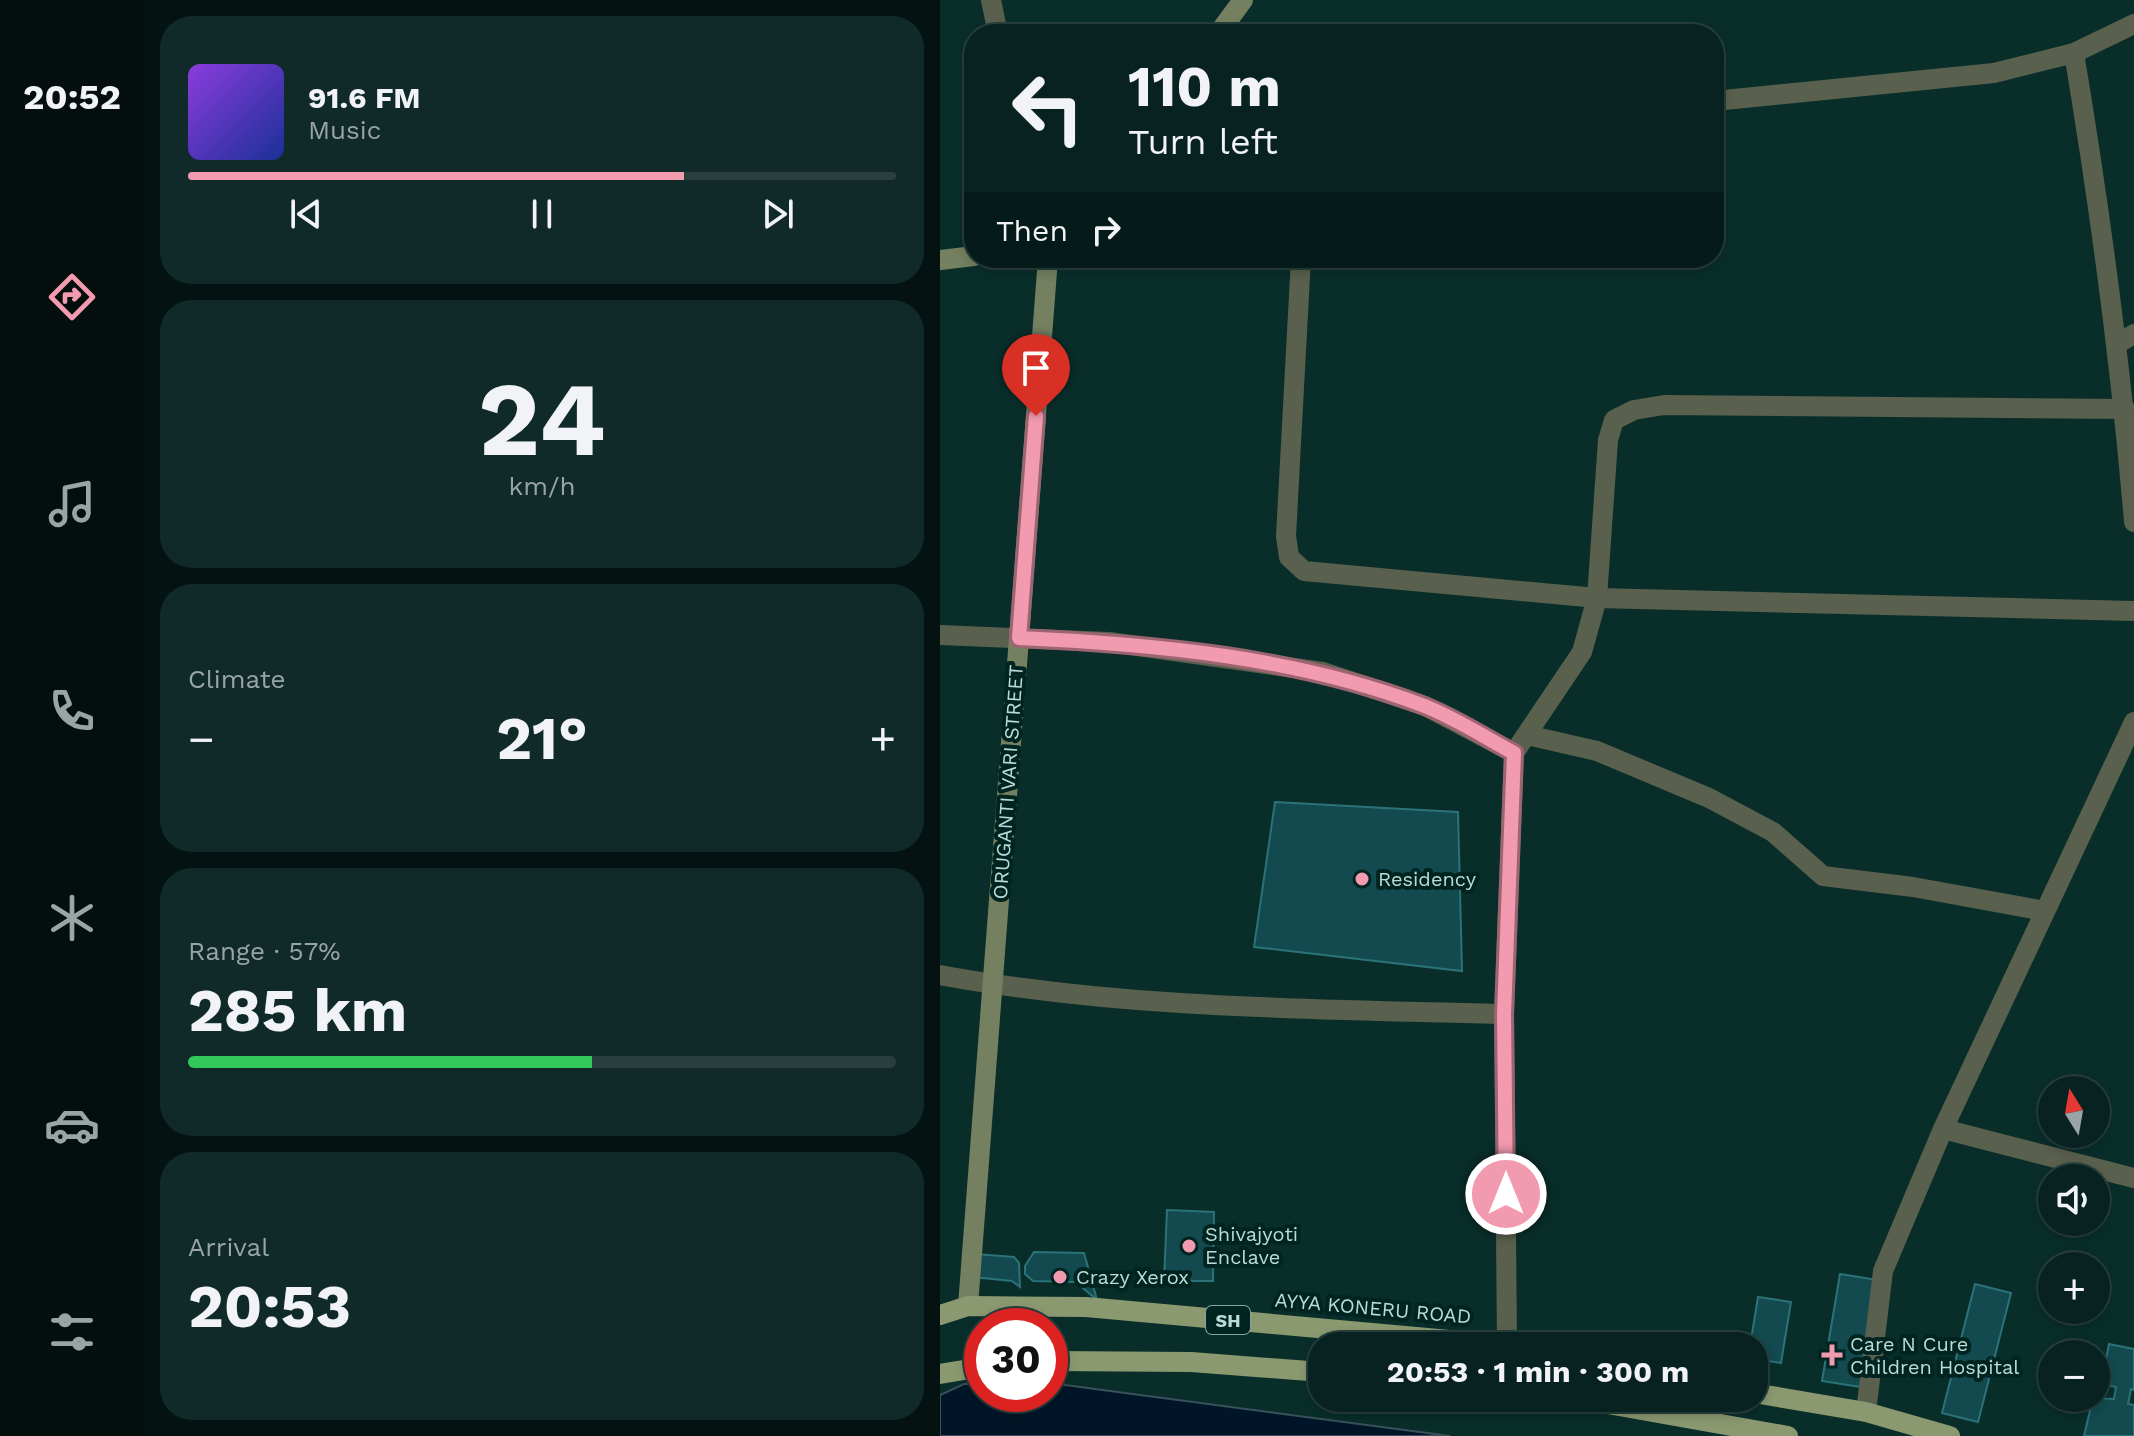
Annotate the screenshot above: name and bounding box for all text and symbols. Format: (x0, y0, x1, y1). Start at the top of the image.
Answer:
text: 110 m (1128, 54, 1281, 120)
icon: left (996, 56, 1100, 160)
text: 20:52 (23, 76, 121, 118)
text: 91.6 FM (308, 80, 421, 115)
text: Music (308, 115, 381, 145)
text: Turn left (1128, 121, 1278, 163)
icon: previous (284, 192, 328, 236)
icon: pause (520, 192, 564, 236)
icon: next (756, 192, 800, 236)
icon: right (1084, 208, 1128, 252)
text: Then (996, 213, 1068, 248)
icon: directions (44, 269, 100, 325)
pin (1002, 334, 1070, 416)
icon: arrive (1014, 346, 1058, 390)
text: 24 (478, 358, 606, 480)
text: km/h (509, 471, 575, 501)
icon: music (44, 476, 100, 532)
text: Climate (188, 664, 286, 694)
street label: ORUGANTI VARI STREET (988, 664, 1028, 900)
icon: phone (44, 683, 100, 739)
text: 21° (496, 703, 588, 774)
text: − (188, 713, 215, 765)
text: + (869, 713, 896, 765)
place label: Residency (1378, 867, 1477, 891)
marker: Residency (1353, 870, 1371, 888)
icon: climate (44, 890, 100, 946)
text: Range · 57% (188, 936, 341, 966)
text: 285 km (188, 975, 407, 1046)
north arrow (2038, 1076, 2110, 1148)
map controls (2038, 1076, 2110, 1412)
icon: car (44, 1097, 100, 1153)
position arrow (1464, 1152, 1548, 1236)
button: sound (2038, 1164, 2110, 1236)
place label: Shivajyoti Enclave (1205, 1222, 1298, 1269)
text: Arrival (188, 1232, 269, 1262)
marker: Shivajyoti Enclave (1180, 1237, 1198, 1255)
button: + (2038, 1252, 2110, 1324)
place label: Crazy Xerox (1076, 1265, 1189, 1289)
marker: Crazy Xerox (1051, 1268, 1069, 1286)
text: 20:53 (188, 1271, 351, 1342)
street label: AYYA KONERU ROAD (1274, 1287, 1472, 1329)
icon: filters (44, 1304, 100, 1360)
road number: SH (1206, 1306, 1250, 1334)
speed limit sign: 30 (964, 1308, 1068, 1412)
place label: Care N Cure Children Hospital (1850, 1332, 2019, 1379)
button: − (2038, 1340, 2110, 1412)
marker: Care N Cure Children Hospital (1821, 1344, 1843, 1366)
text: 20:53 · 1 min · 300 m (1387, 1354, 1689, 1389)

